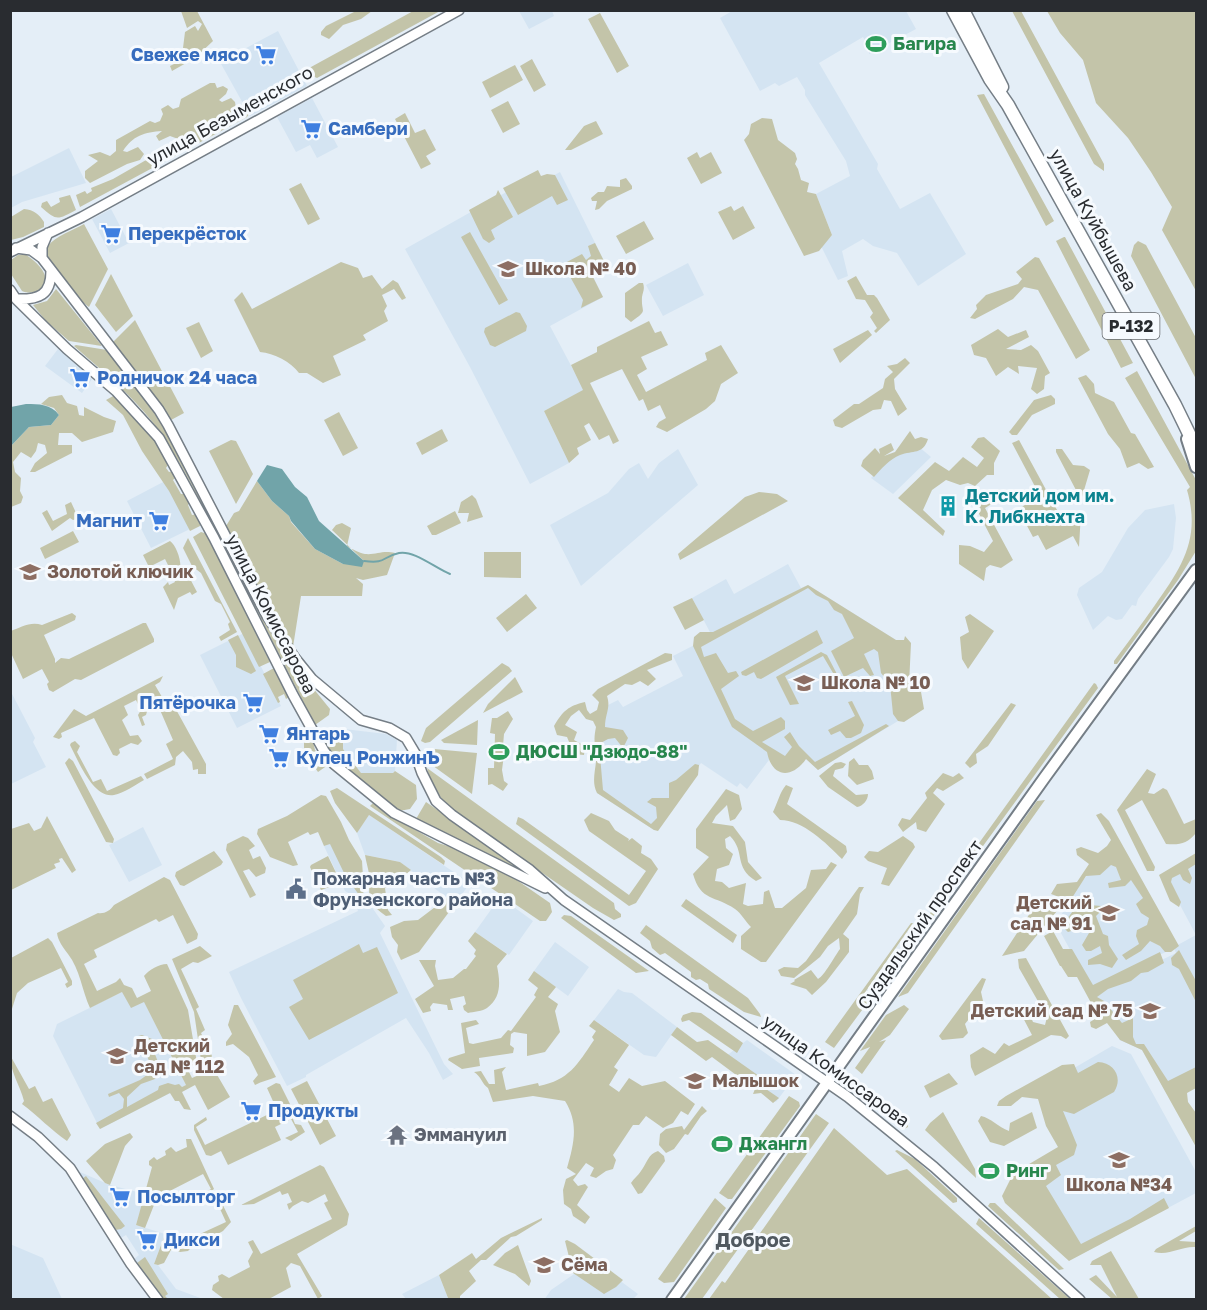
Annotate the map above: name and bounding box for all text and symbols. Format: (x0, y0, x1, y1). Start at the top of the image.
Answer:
sports icon: Багира (864, 32, 888, 56)
place label: Багира (893, 32, 956, 54)
place label: Свежее мясо (131, 43, 249, 65)
supermarket icon: Свежее мясо (254, 43, 278, 67)
street label: улица Безыменского (143, 60, 316, 170)
supermarket icon: Самбери (299, 117, 323, 141)
place label: Самбери (328, 117, 408, 139)
street label: улица Куйбышева (1046, 144, 1142, 295)
supermarket icon: Перекрёсток (99, 222, 123, 246)
place label: Перекрёсток (128, 222, 247, 244)
school or university icon: Школа № 40 (496, 257, 520, 281)
place label: Школа № 40 (525, 257, 637, 279)
road number: Р-132 (1102, 313, 1160, 339)
supermarket icon: Родничок 24 часа (68, 366, 92, 390)
place label: Родничок 24 часа (97, 366, 257, 388)
place label: Детский дом им. К. Либкнехта (965, 484, 1115, 527)
building icon: Детский дом им. К. Либкнехта (936, 494, 960, 518)
place label: Магнит (76, 509, 142, 531)
supermarket icon: Магнит (147, 509, 171, 533)
street label: улица Комиссарова (222, 530, 322, 697)
school or university icon: Золотой ключик (18, 560, 42, 584)
place label: Золотой ключик (47, 560, 194, 582)
school or university icon: Школа № 10 (792, 671, 816, 695)
place label: Школа № 10 (821, 671, 931, 693)
place label: Пятёрочка (139, 691, 236, 713)
supermarket icon: Пятёрочка (241, 691, 265, 715)
supermarket icon: Янтарь (257, 722, 281, 746)
place label: Янтарь (286, 722, 350, 744)
sports icon: ДЮСШ "Дзюдо-88" (487, 740, 511, 764)
place label: ДЮСШ "Дзюдо-88" (516, 740, 688, 762)
supermarket icon: Купец РонжинЪ (267, 746, 291, 770)
place label: Купец РонжинЪ (296, 746, 440, 768)
street label: Суздальский проспект (852, 835, 986, 1014)
place label: Пожарная часть №3 Фрунзенского района (313, 867, 513, 910)
public building icon: Пожарная часть №3 Фрунзенского района (284, 877, 308, 901)
place label: Детский сад № 91 (1010, 891, 1092, 934)
school or university icon: Детский сад № 91 (1097, 901, 1121, 925)
place label: Детский сад № 75 (971, 999, 1133, 1021)
school or university icon: Детский сад № 75 (1138, 999, 1162, 1023)
street label: улица Комиссарова (759, 1009, 914, 1131)
place label: Детский сад № 112 (134, 1034, 225, 1077)
school or university icon: Детский сад № 112 (105, 1044, 129, 1068)
school or university icon: Малышок (683, 1069, 707, 1093)
place label: Малышок (712, 1069, 800, 1091)
supermarket icon: Продукты (239, 1099, 263, 1123)
place label: Продукты (268, 1099, 359, 1121)
temple icon: Эммануил (385, 1123, 409, 1147)
place label: Эммануил (414, 1123, 507, 1145)
sports icon: Джангл (710, 1132, 734, 1156)
place label: Джангл (739, 1132, 807, 1154)
school or university icon: Школа №34 (1107, 1148, 1131, 1172)
sports icon: Ринг (977, 1159, 1001, 1183)
place label: Ринг (1006, 1159, 1048, 1181)
place label: Школа №34 (1066, 1173, 1172, 1195)
supermarket icon: Посылторг (108, 1185, 132, 1209)
place label: Посылторг (137, 1185, 235, 1207)
district label: Доброе (715, 1227, 791, 1251)
supermarket icon: Дикси (135, 1228, 159, 1252)
place label: Дикси (164, 1228, 220, 1250)
school or university icon: Сёма (532, 1253, 556, 1277)
place label: Сёма (561, 1253, 608, 1275)

